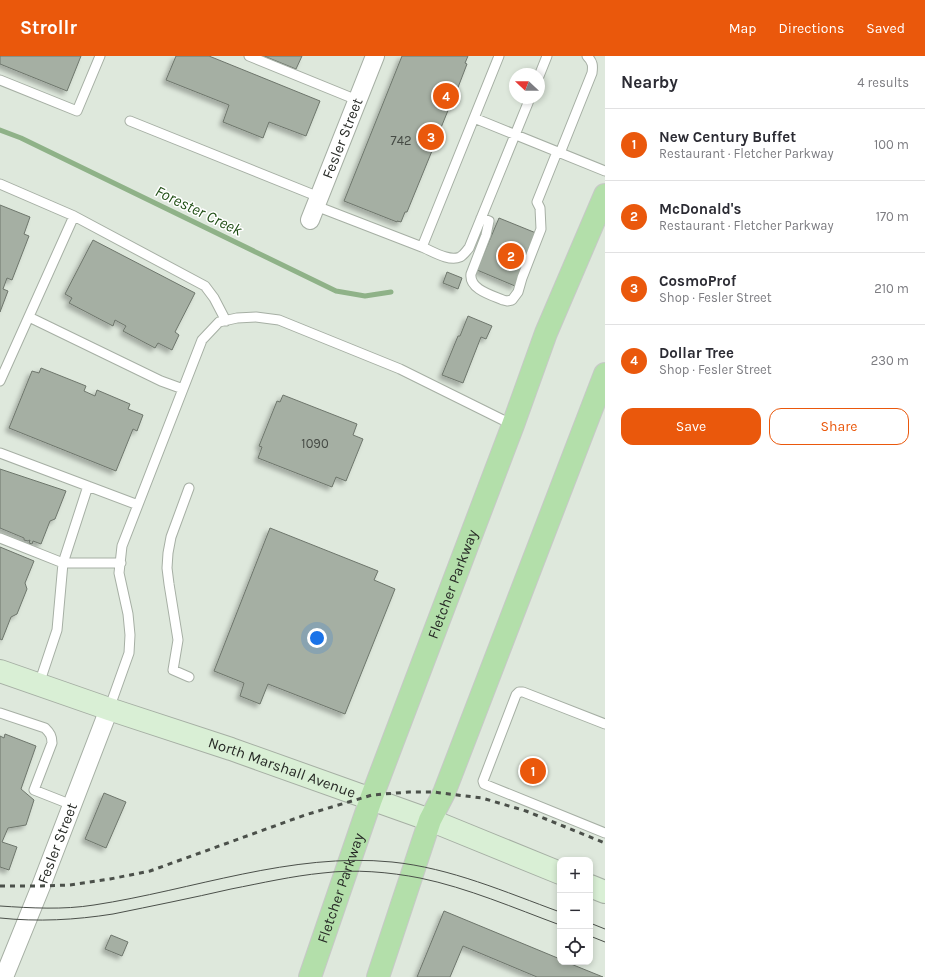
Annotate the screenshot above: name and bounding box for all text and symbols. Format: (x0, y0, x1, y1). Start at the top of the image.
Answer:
text: Strollr (20, 17, 77, 39)
text: Map (729, 20, 757, 37)
text: Directions (779, 20, 844, 37)
text: Saved (866, 20, 905, 37)
north arrow (509, 68, 545, 104)
text: Nearby (621, 72, 678, 92)
text: 4 results (857, 75, 909, 90)
pin: 4 (433, 81, 459, 111)
street label: Fesler Street (318, 95, 367, 181)
pin: 3 (418, 122, 444, 152)
text: New Century Buffet (659, 128, 796, 146)
house number: 742 (391, 133, 411, 148)
text: 1 (632, 137, 636, 152)
text: 100 m (874, 137, 909, 152)
text: Restaurant · Fletcher Parkway (659, 146, 834, 161)
water label: Forester Creek (152, 181, 246, 240)
text: McDonald's (659, 200, 741, 218)
text: 2 (630, 209, 638, 224)
text: 170 m (876, 209, 909, 224)
text: Restaurant · Fletcher Parkway (659, 218, 834, 233)
pin: 2 (498, 241, 524, 271)
text: CosmoProf (659, 272, 736, 290)
text: 3 (630, 281, 638, 296)
text: 210 m (874, 281, 909, 296)
text: Shop · Fesler Street (659, 290, 772, 305)
text: Dollar Tree (659, 344, 734, 362)
text: 4 (630, 353, 638, 368)
text: 230 m (871, 353, 909, 368)
text: Shop · Fesler Street (659, 362, 772, 377)
button: Save (621, 408, 761, 445)
button: Share (769, 408, 909, 445)
house number: 1090 (301, 436, 329, 451)
street label: Fletcher Parkway (424, 527, 482, 641)
your location (307, 628, 327, 648)
street label: North Marshall Avenue (206, 733, 358, 802)
pin: 1 (520, 756, 546, 786)
street label: Fesler Street (34, 800, 81, 886)
street label: Fletcher Parkway (313, 830, 368, 946)
map controls (557, 857, 593, 965)
button: + (557, 857, 593, 893)
button: − (557, 893, 593, 929)
button: locate (557, 929, 593, 965)

